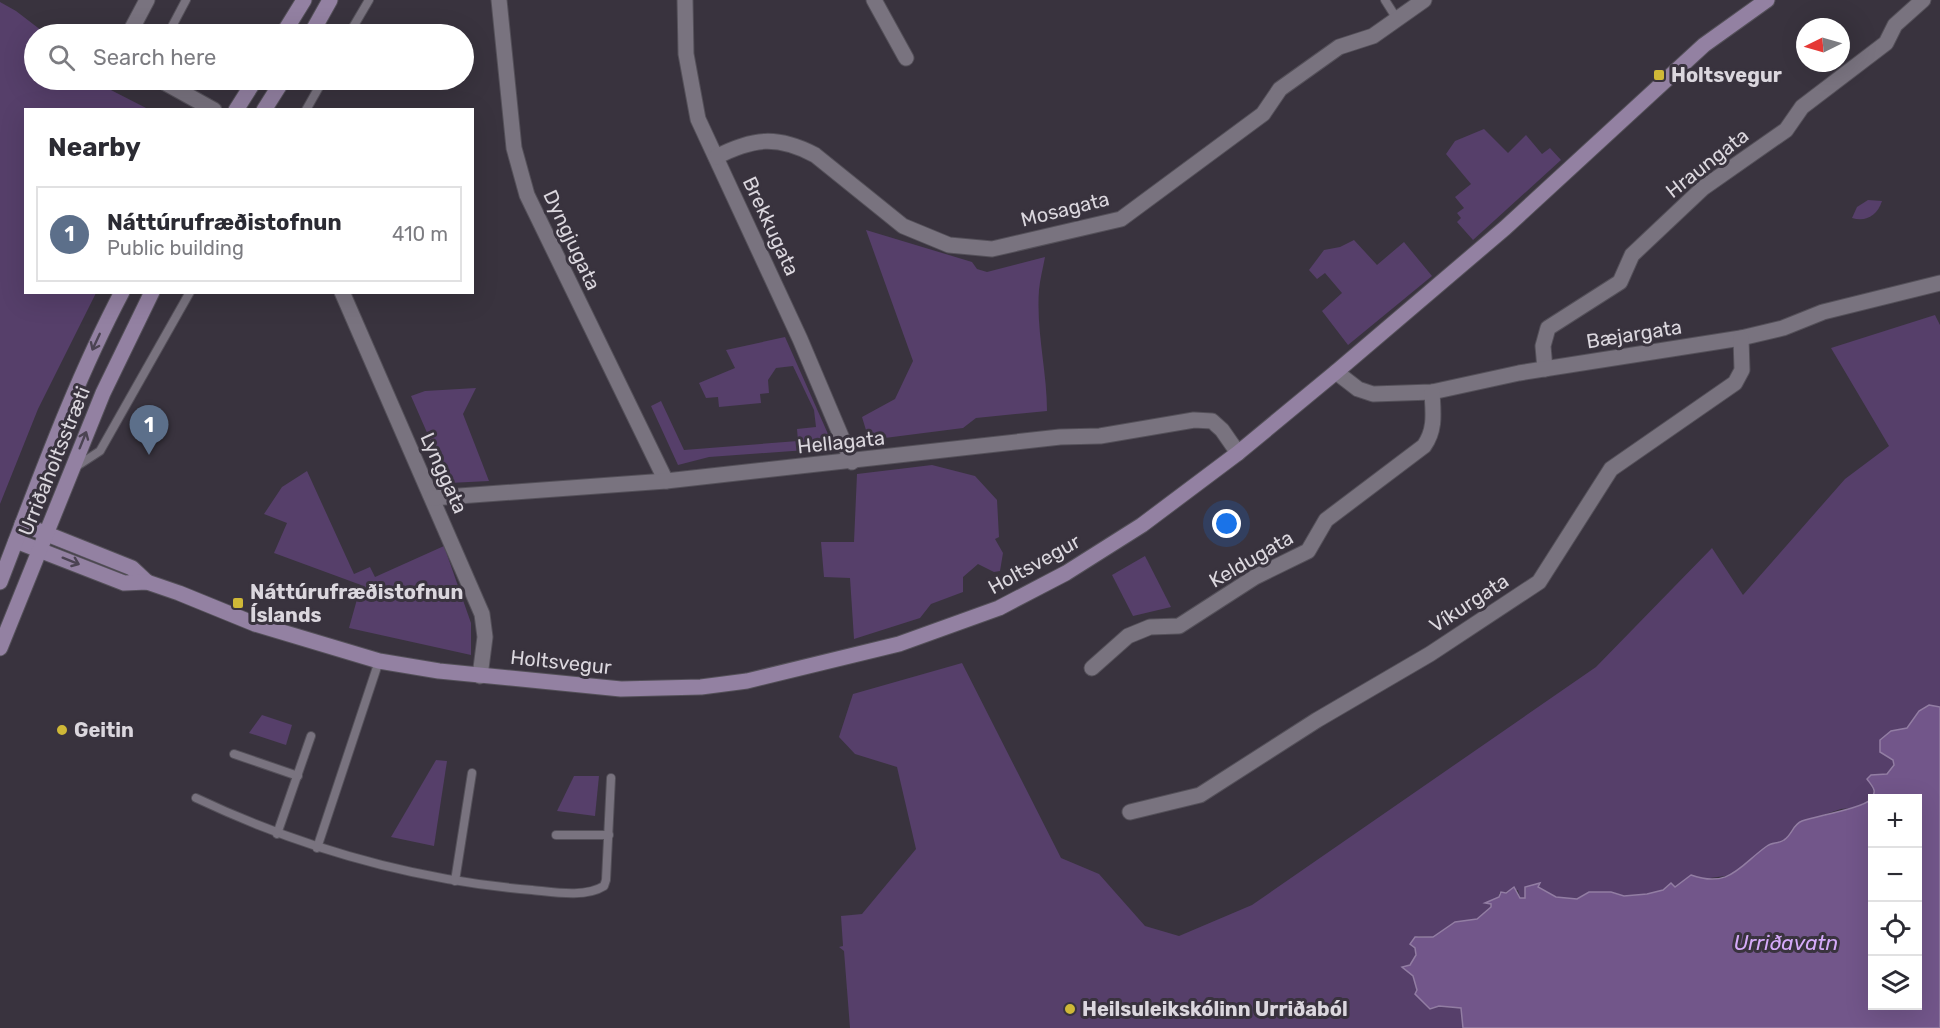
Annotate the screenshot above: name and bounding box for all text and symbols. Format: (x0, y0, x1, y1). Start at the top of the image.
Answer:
north arrow (1796, 18, 1850, 72)
search box (24, 24, 474, 90)
icon: search (45, 41, 78, 74)
text: Search here (93, 44, 216, 71)
place label: Holtsvegur (1671, 63, 1782, 87)
marker: Holtsvegur (1652, 68, 1666, 82)
street label: Hraungata (1661, 123, 1753, 203)
text: Nearby (48, 132, 141, 163)
street label: Brekkugata (738, 173, 804, 279)
street label: Dyngjugata (538, 186, 606, 294)
street label: Mosagata (1018, 186, 1112, 232)
text: Náttúrufræðistofnun (107, 209, 342, 236)
text: 1 (65, 222, 74, 246)
text: 410 m (392, 222, 448, 246)
text: Public building (107, 236, 244, 260)
street label: Bæjargata (1584, 315, 1684, 353)
one-way arrow (89, 333, 101, 351)
street label: Urriðaholtsstræti (13, 383, 95, 539)
pin: 1 (130, 406, 168, 455)
street label: Hellagata (796, 425, 886, 459)
street label: Lynggata (416, 429, 472, 517)
one-way arrow (78, 431, 89, 449)
your location (1212, 509, 1241, 538)
street label: Keldugata (1205, 525, 1297, 593)
street label: Holtsvegur (984, 529, 1085, 599)
one-way arrow (61, 556, 79, 567)
street label: Víkurgata (1425, 569, 1513, 637)
place label: Náttúrufræðistofnun Íslands (250, 580, 463, 627)
marker: Náttúrufræðistofnun Íslands (231, 596, 245, 610)
street label: Holtsvegur (509, 645, 613, 679)
place label: Geitin (74, 718, 134, 742)
marker: Geitin (55, 723, 69, 737)
map controls (1868, 794, 1922, 1010)
button: + (1868, 794, 1922, 848)
button: − (1868, 848, 1922, 902)
button: locate (1868, 902, 1922, 956)
water label: Urriðavatn (1734, 930, 1838, 955)
button: layers (1868, 956, 1922, 1010)
place label: Heilsuleikskólinn Urriðaból (1082, 997, 1348, 1021)
marker: Heilsuleikskólinn Urriðaból (1063, 1002, 1077, 1016)

